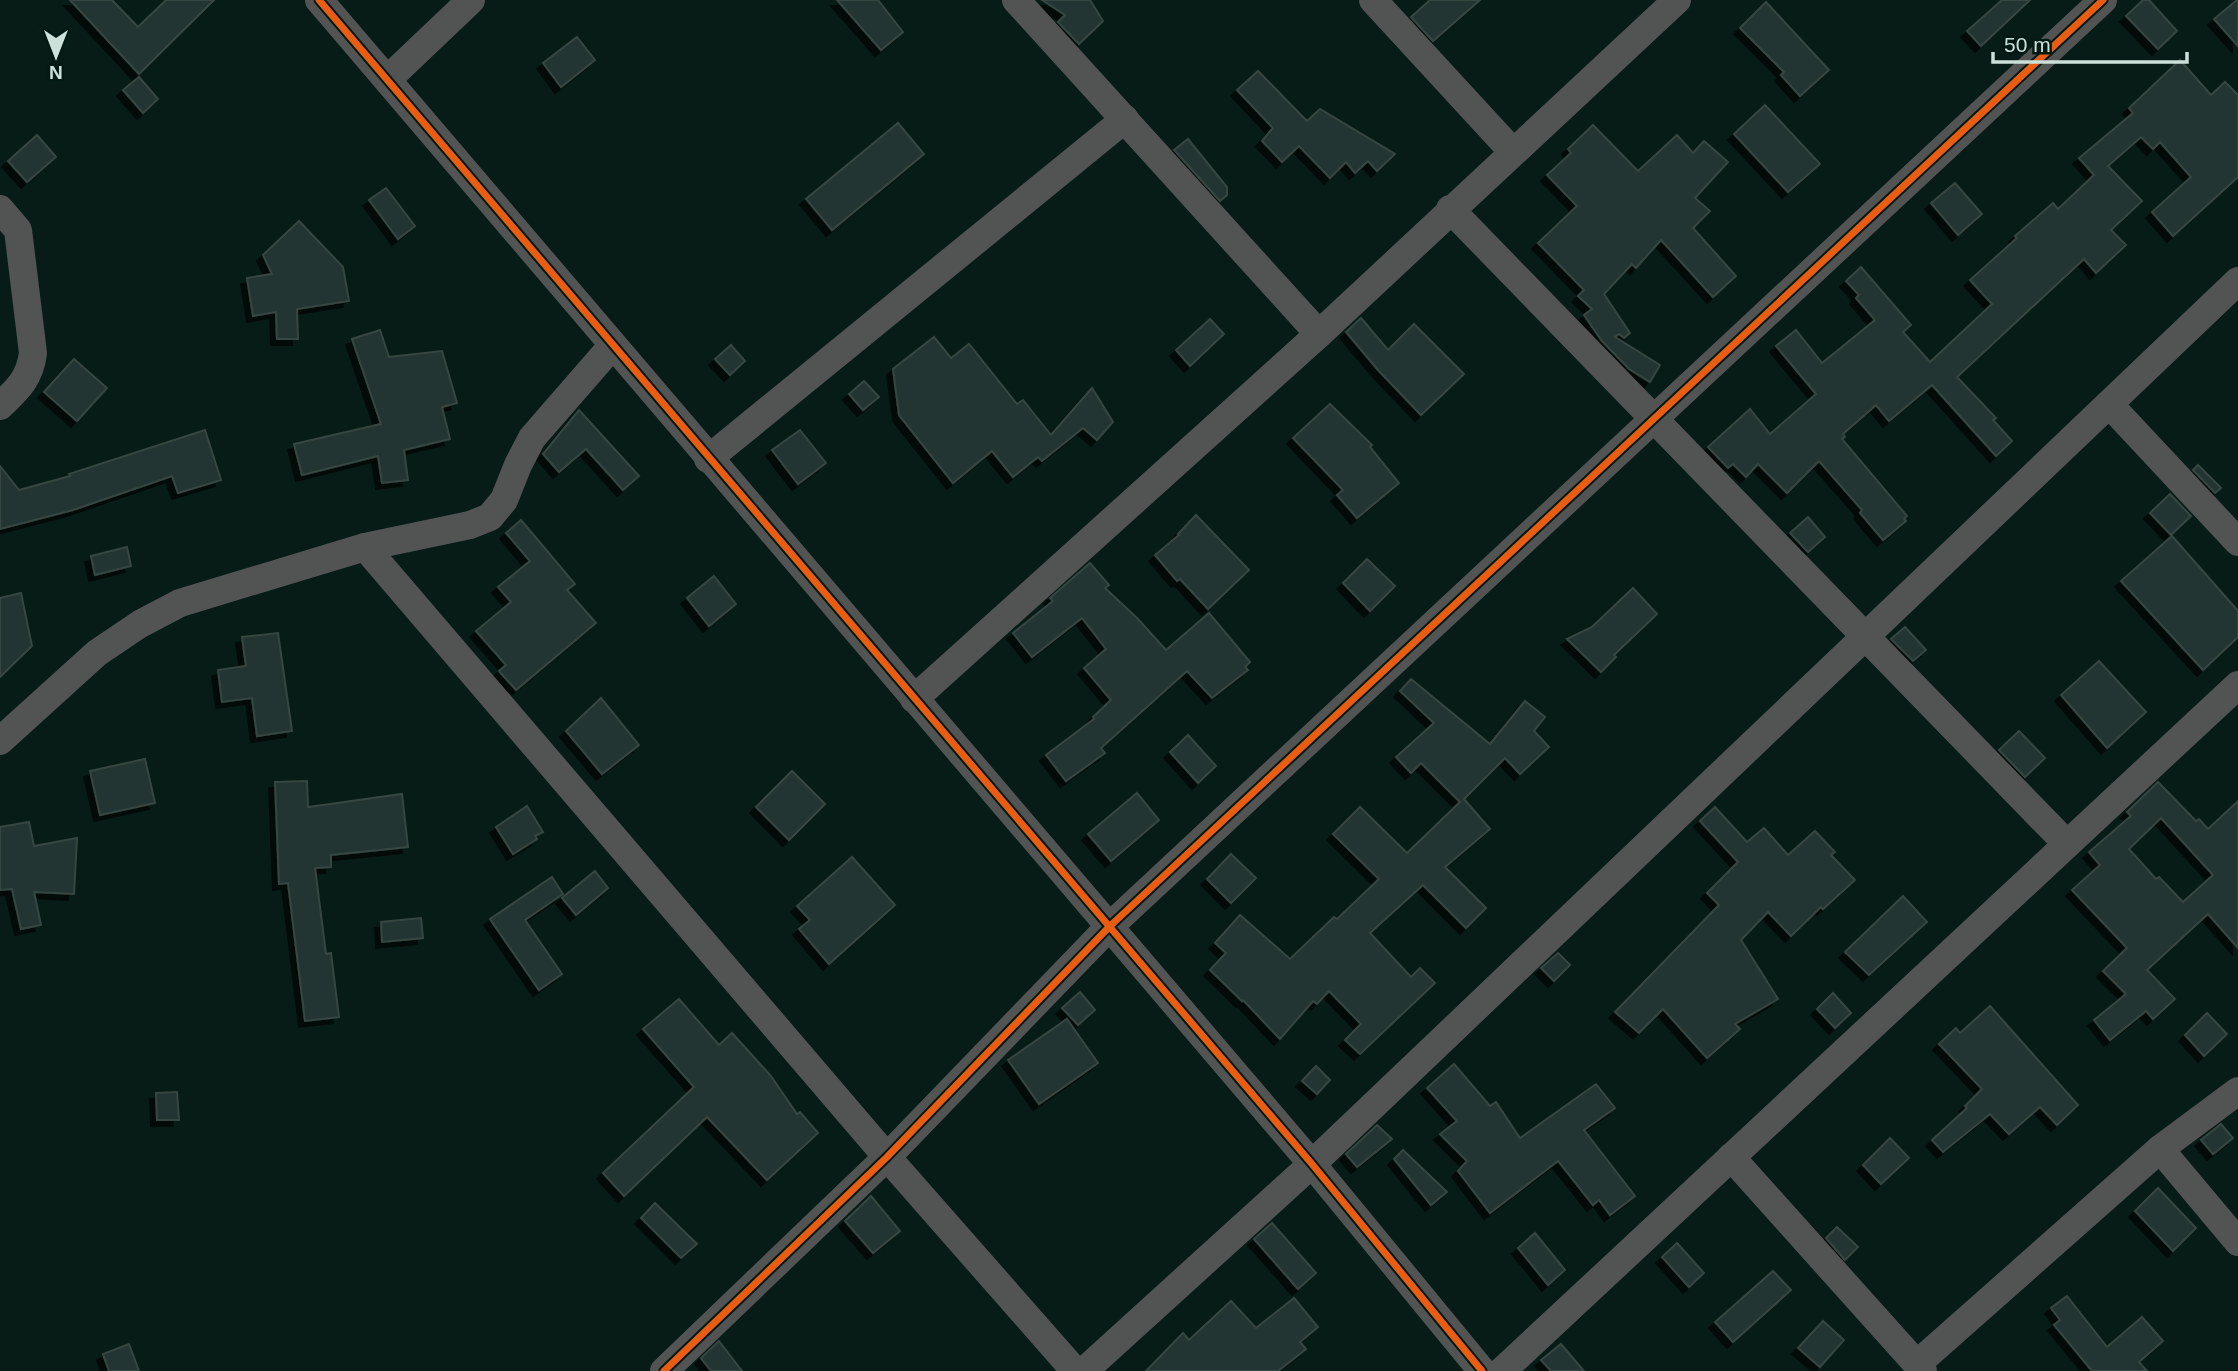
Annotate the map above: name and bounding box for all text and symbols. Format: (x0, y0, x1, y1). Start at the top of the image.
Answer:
north arrow (21, 21, 91, 91)
scale bar (1993, 21, 2187, 65)
text: 50 m (2004, 33, 2051, 56)
text: N (49, 62, 63, 83)

